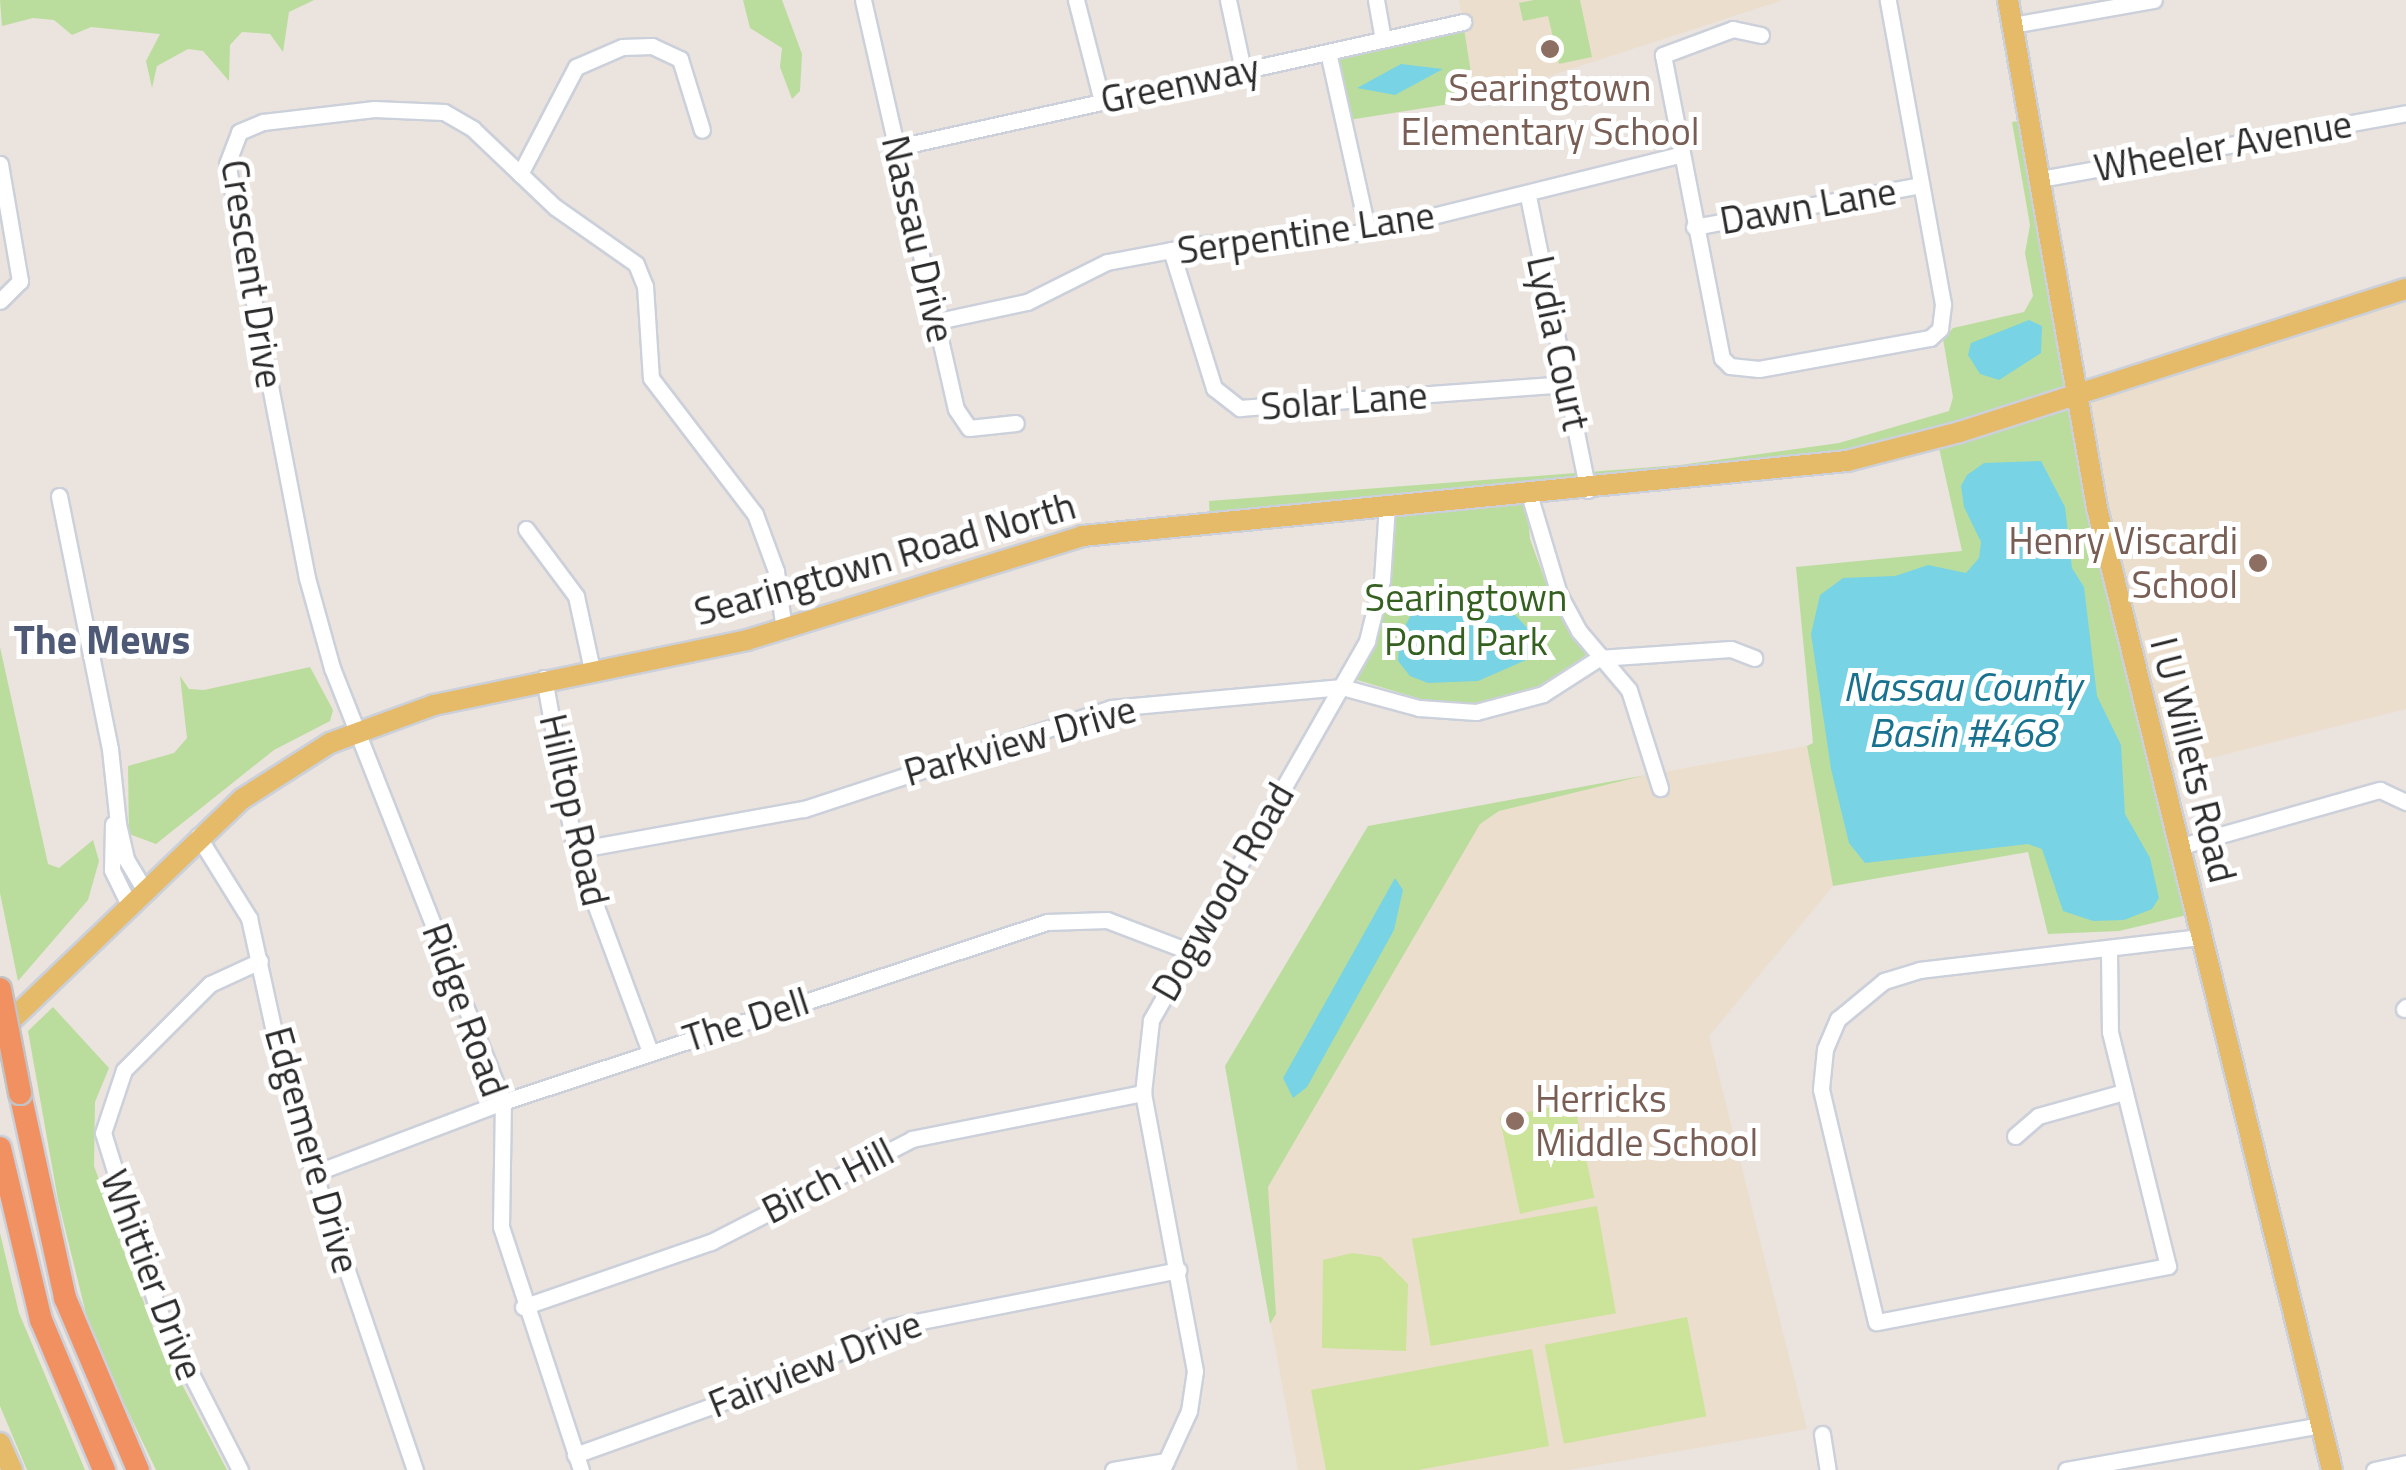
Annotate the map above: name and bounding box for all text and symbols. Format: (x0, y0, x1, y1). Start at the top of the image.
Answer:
marker: Searingtown Elementary School (1539, 38, 1561, 60)
street label: Greenway (1097, 45, 1263, 123)
place label: Searingtown Elementary School (1401, 65, 1699, 154)
street label: Wheeler Avenue (2091, 101, 2355, 191)
street label: Nassau Drive (872, 131, 964, 347)
street label: Crescent Drive (211, 156, 293, 392)
street label: Dawn Lane (1716, 168, 1900, 244)
street label: Serpentine Lane (1175, 192, 1437, 274)
street label: Lydia Court (1517, 252, 1599, 434)
street label: Solar Lane (1259, 372, 1429, 430)
street label: Searingtown Road North (689, 483, 1081, 635)
place label: Henry Viscardi School (2008, 518, 2238, 608)
marker: Henry Viscardi School (2247, 552, 2269, 574)
park label: Searingtown Pond Park (1365, 575, 1567, 664)
district label: The Mews (14, 616, 190, 664)
street label: I U Willets Road (2141, 633, 2245, 887)
water label: Nassau County Basin #468 (1843, 663, 2081, 757)
street label: Parkview Drive (899, 686, 1141, 796)
street label: Hilltop Road (530, 710, 618, 910)
street label: Dogwood Road (1142, 775, 1304, 1009)
street label: Ridge Road (413, 917, 517, 1103)
street label: The Dell (678, 978, 814, 1062)
street label: Edgemere Drive (255, 1022, 369, 1278)
place label: Herricks Middle School (1535, 1076, 1758, 1166)
marker: Herricks Middle School (1504, 1110, 1526, 1132)
street label: Birch Hill (755, 1129, 901, 1233)
street label: Whittier Drive (91, 1164, 213, 1386)
street label: Fairview Drive (702, 1301, 928, 1427)

